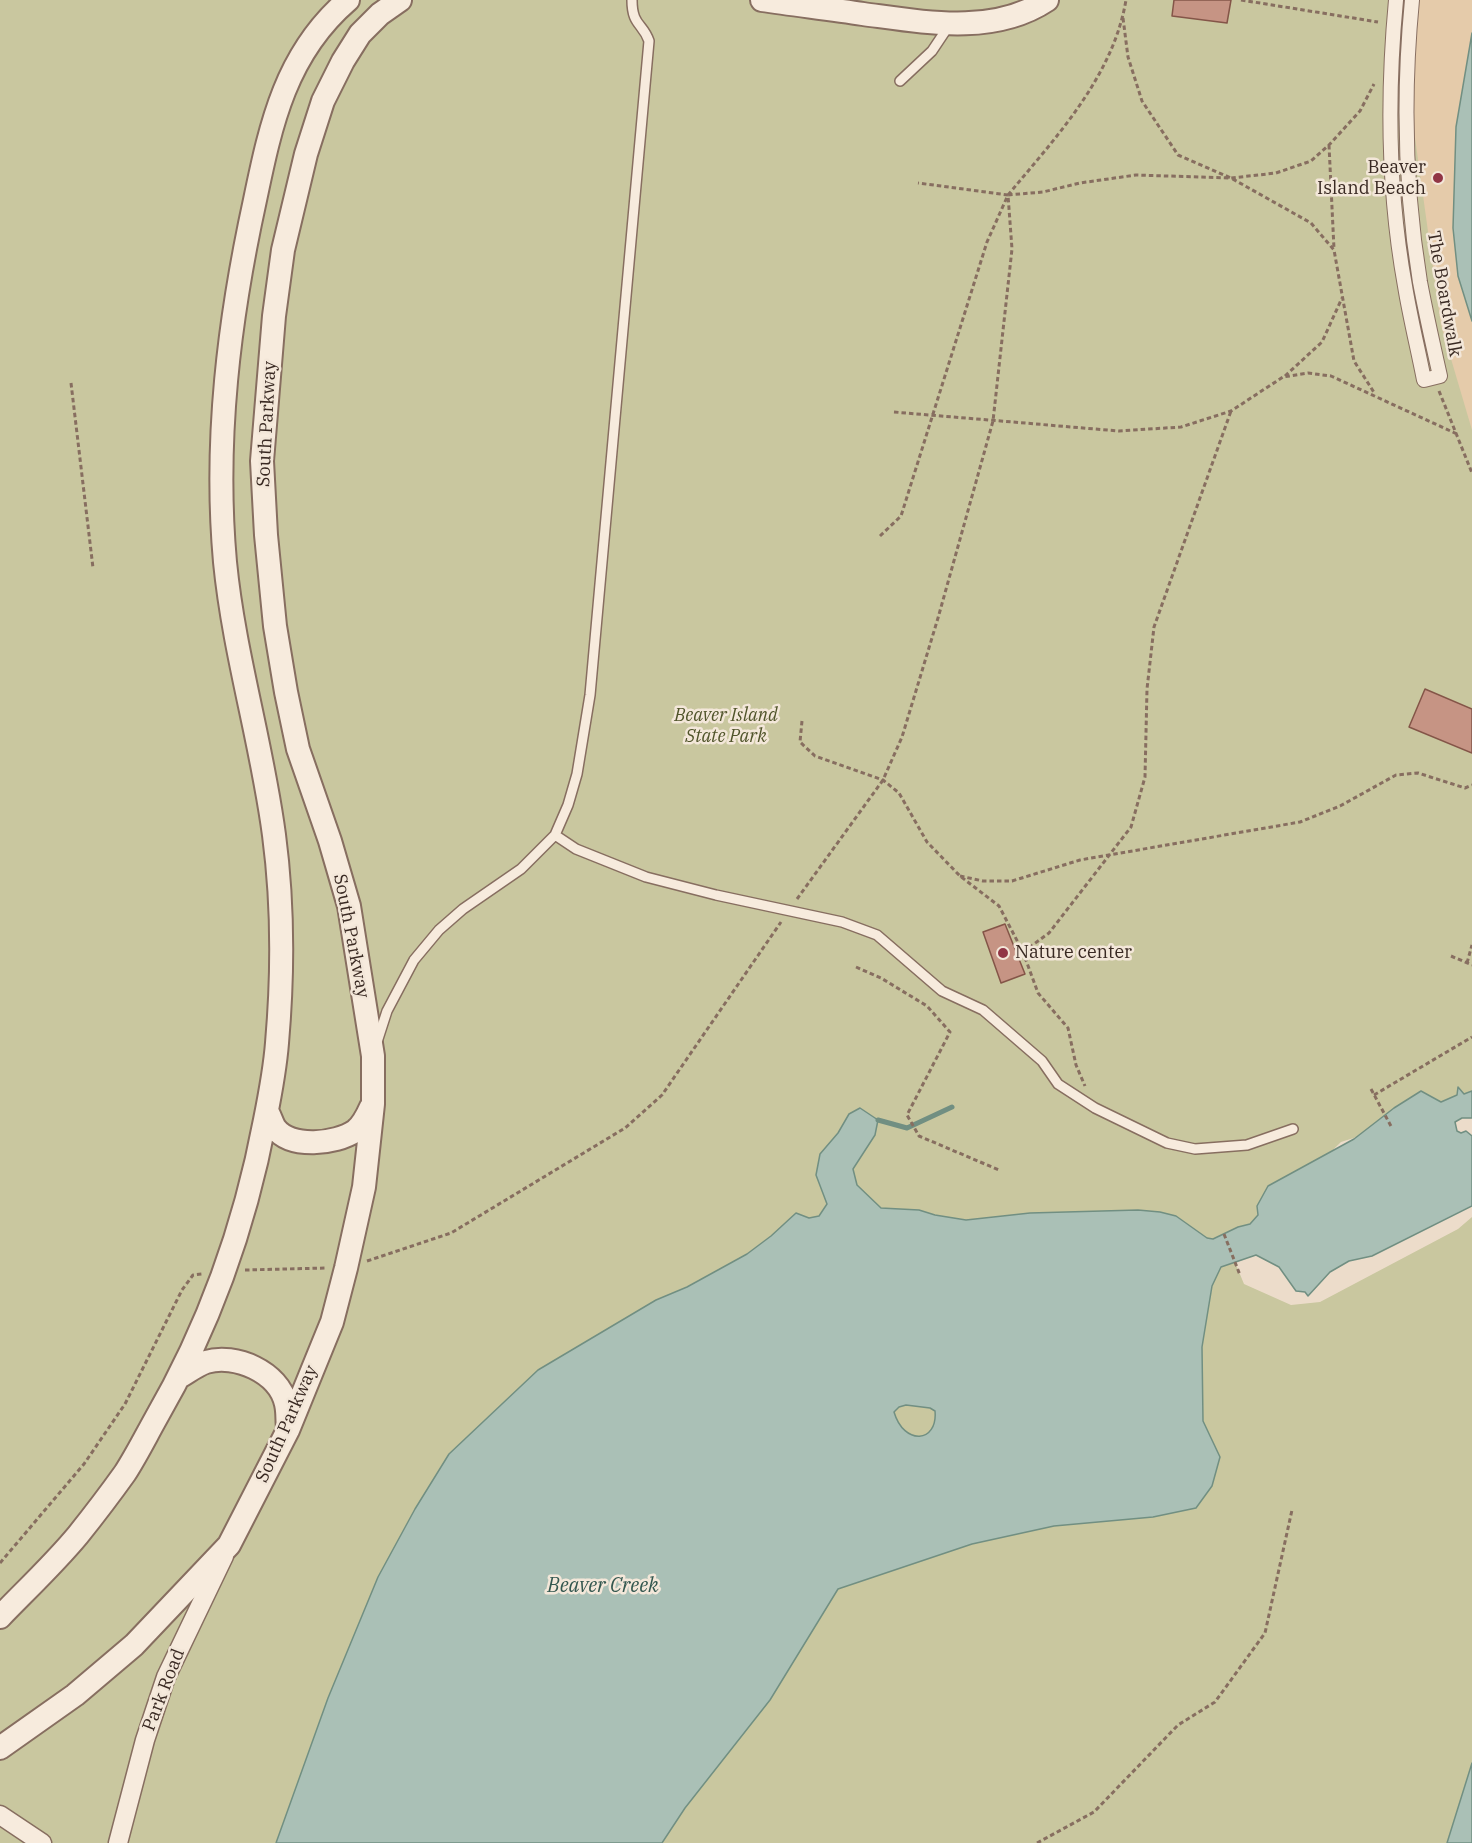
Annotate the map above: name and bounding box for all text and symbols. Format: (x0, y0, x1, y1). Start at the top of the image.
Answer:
place label: Beaver Island Beach (1317, 157, 1426, 200)
marker: Beaver Island Beach (1431, 171, 1445, 185)
street label: The Boardwalk (1422, 229, 1466, 359)
street label: South Parkway (253, 361, 281, 487)
park label: Beaver Island State Park (674, 705, 778, 748)
street label: South Parkway (328, 872, 374, 1000)
place label: Nature center (1015, 942, 1132, 964)
marker: Nature center (996, 946, 1010, 960)
street label: South Parkway (252, 1362, 322, 1486)
water label: Beaver Creek (547, 1574, 659, 1598)
street label: Park Road (138, 1646, 190, 1734)

